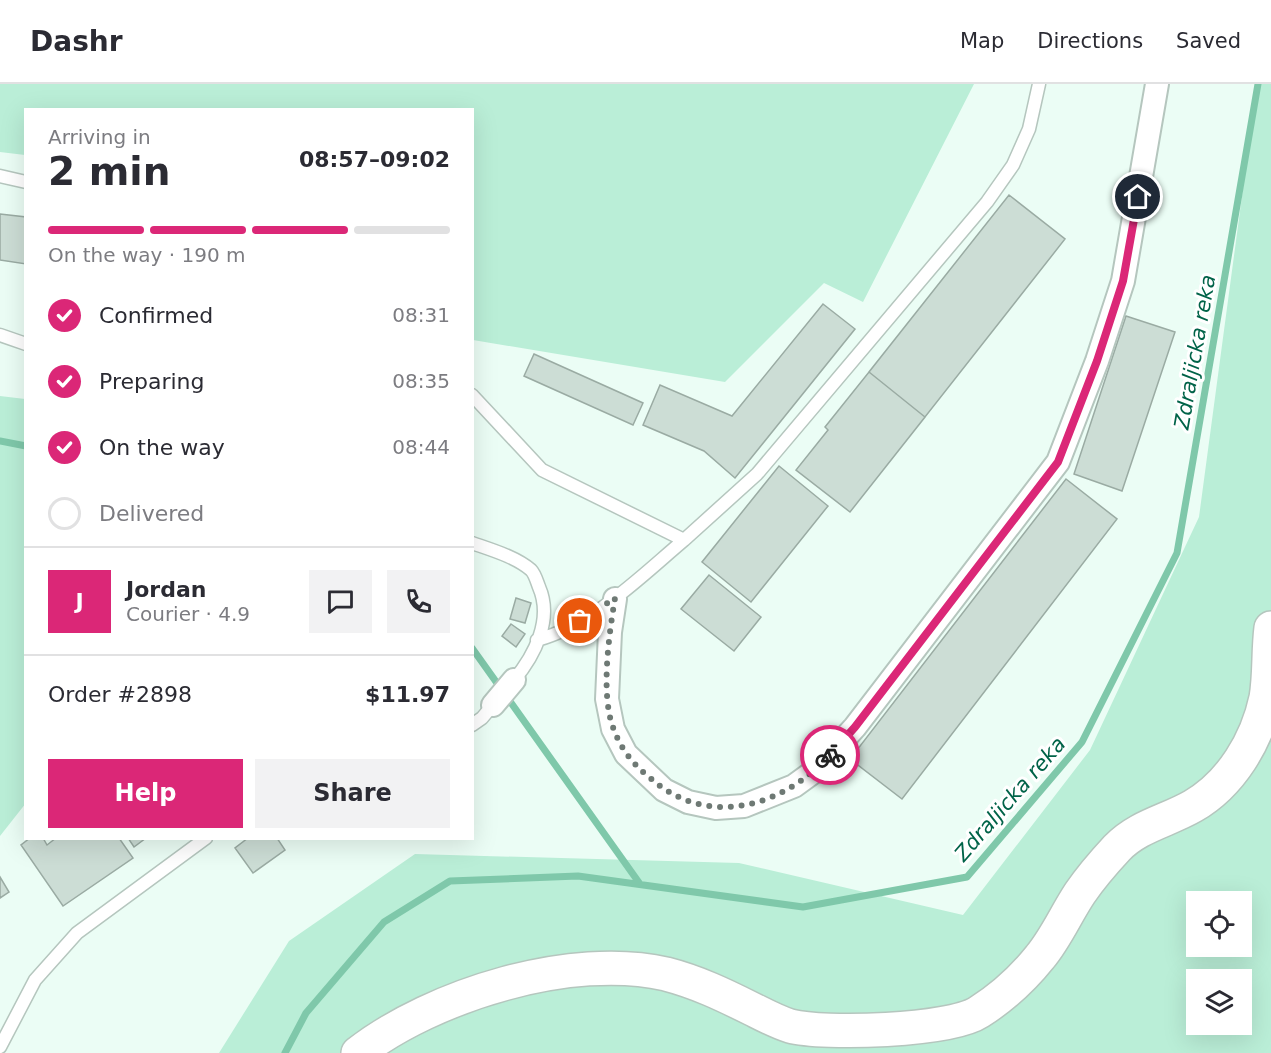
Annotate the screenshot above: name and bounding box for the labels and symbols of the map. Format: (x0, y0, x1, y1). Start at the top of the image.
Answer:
pin (1112, 171, 1163, 222)
water label: Zdraljicka reka (1169, 273, 1220, 432)
pin (554, 595, 605, 646)
courier (800, 725, 860, 785)
water label: Zdraljicka reka (949, 732, 1070, 867)

